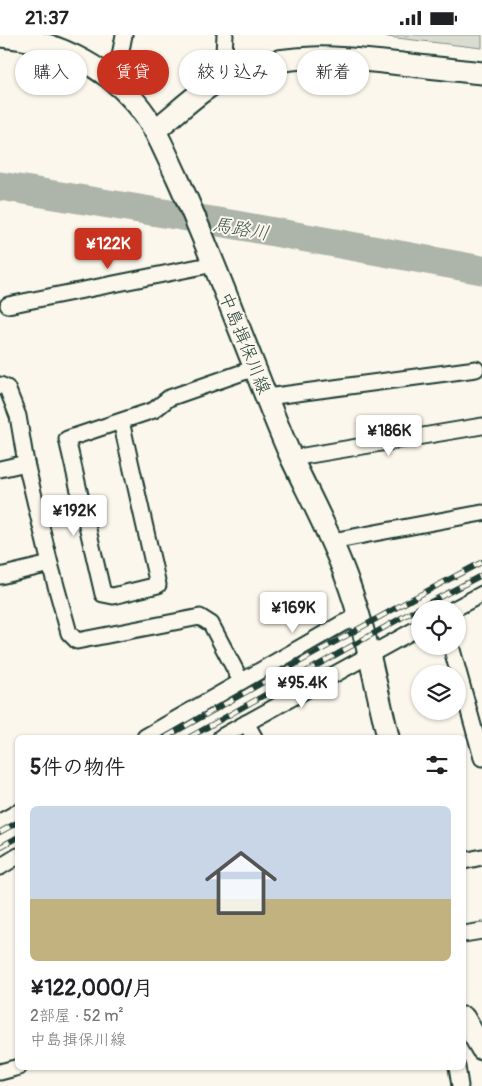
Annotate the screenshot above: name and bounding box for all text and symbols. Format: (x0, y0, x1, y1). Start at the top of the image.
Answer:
text: 21:37 (25, 6, 69, 30)
chip: 購入 (15, 50, 87, 95)
chip: 賃貸 (97, 50, 169, 95)
chip: 絞り込み (179, 50, 287, 95)
chip: 新着 (297, 50, 369, 95)
water label: 馬路川 (211, 212, 271, 246)
pin: ¥122K (73, 227, 143, 270)
text: ¥122K (86, 234, 130, 254)
street label: 中島揖保川線 (214, 289, 275, 398)
pin: ¥186K (354, 415, 424, 457)
text: ¥186K (367, 421, 411, 441)
pin: ¥192K (39, 495, 109, 537)
text: ¥192K (52, 501, 96, 521)
pin: ¥169K (258, 591, 328, 634)
text: ¥169K (271, 598, 315, 618)
map controls (411, 600, 466, 720)
button: locate (411, 600, 466, 655)
button: layers (411, 665, 466, 720)
pin: ¥95.4K (261, 667, 343, 709)
text: ¥95.4K (277, 673, 327, 693)
icon: filters (423, 751, 451, 779)
text: 5件の物件 (30, 754, 125, 781)
icon: home (196, 838, 286, 928)
text: ¥122,000/月 (30, 975, 153, 1002)
text: 2部屋 · 52 m² (30, 1006, 124, 1026)
text: 中島揖保川線 (30, 1030, 126, 1050)

